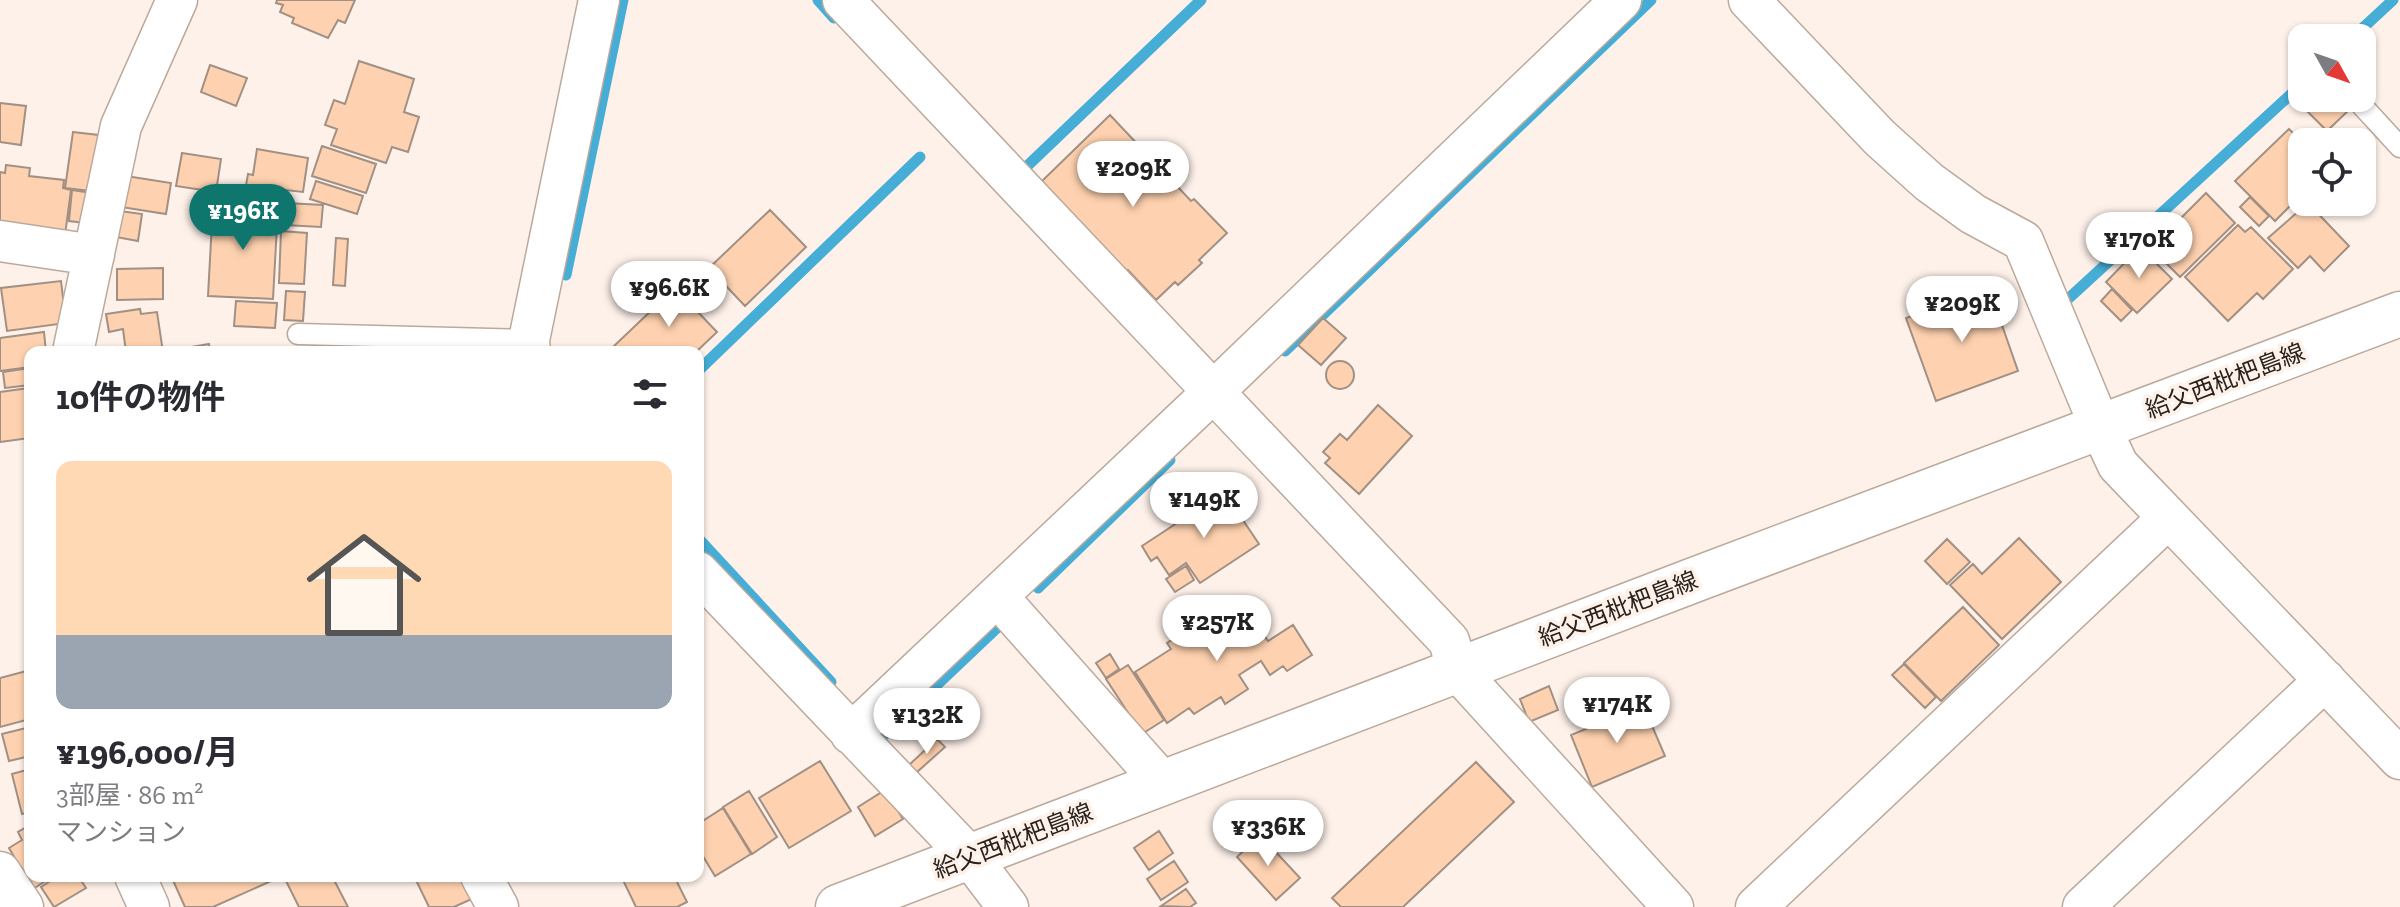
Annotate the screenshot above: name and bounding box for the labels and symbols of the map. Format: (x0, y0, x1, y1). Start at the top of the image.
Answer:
north arrow (2288, 24, 2376, 112)
pin: ¥209K (1077, 141, 1189, 209)
pin: ¥196K (187, 184, 299, 252)
pin: ¥170K (2083, 212, 2195, 280)
pin: ¥96.6K (604, 261, 734, 329)
pin: ¥209K (1906, 276, 2018, 344)
street label: 給父西枇杷島線 (2141, 337, 2308, 424)
pin: ¥149K (1148, 472, 1260, 540)
street label: 給父西枇杷島線 (1534, 565, 1701, 652)
pin: ¥257K (1161, 595, 1273, 663)
pin: ¥174K (1561, 677, 1673, 745)
pin: ¥132K (871, 688, 983, 756)
street label: 給父西枇杷島線 (929, 797, 1096, 884)
pin: ¥336K (1212, 800, 1324, 868)

